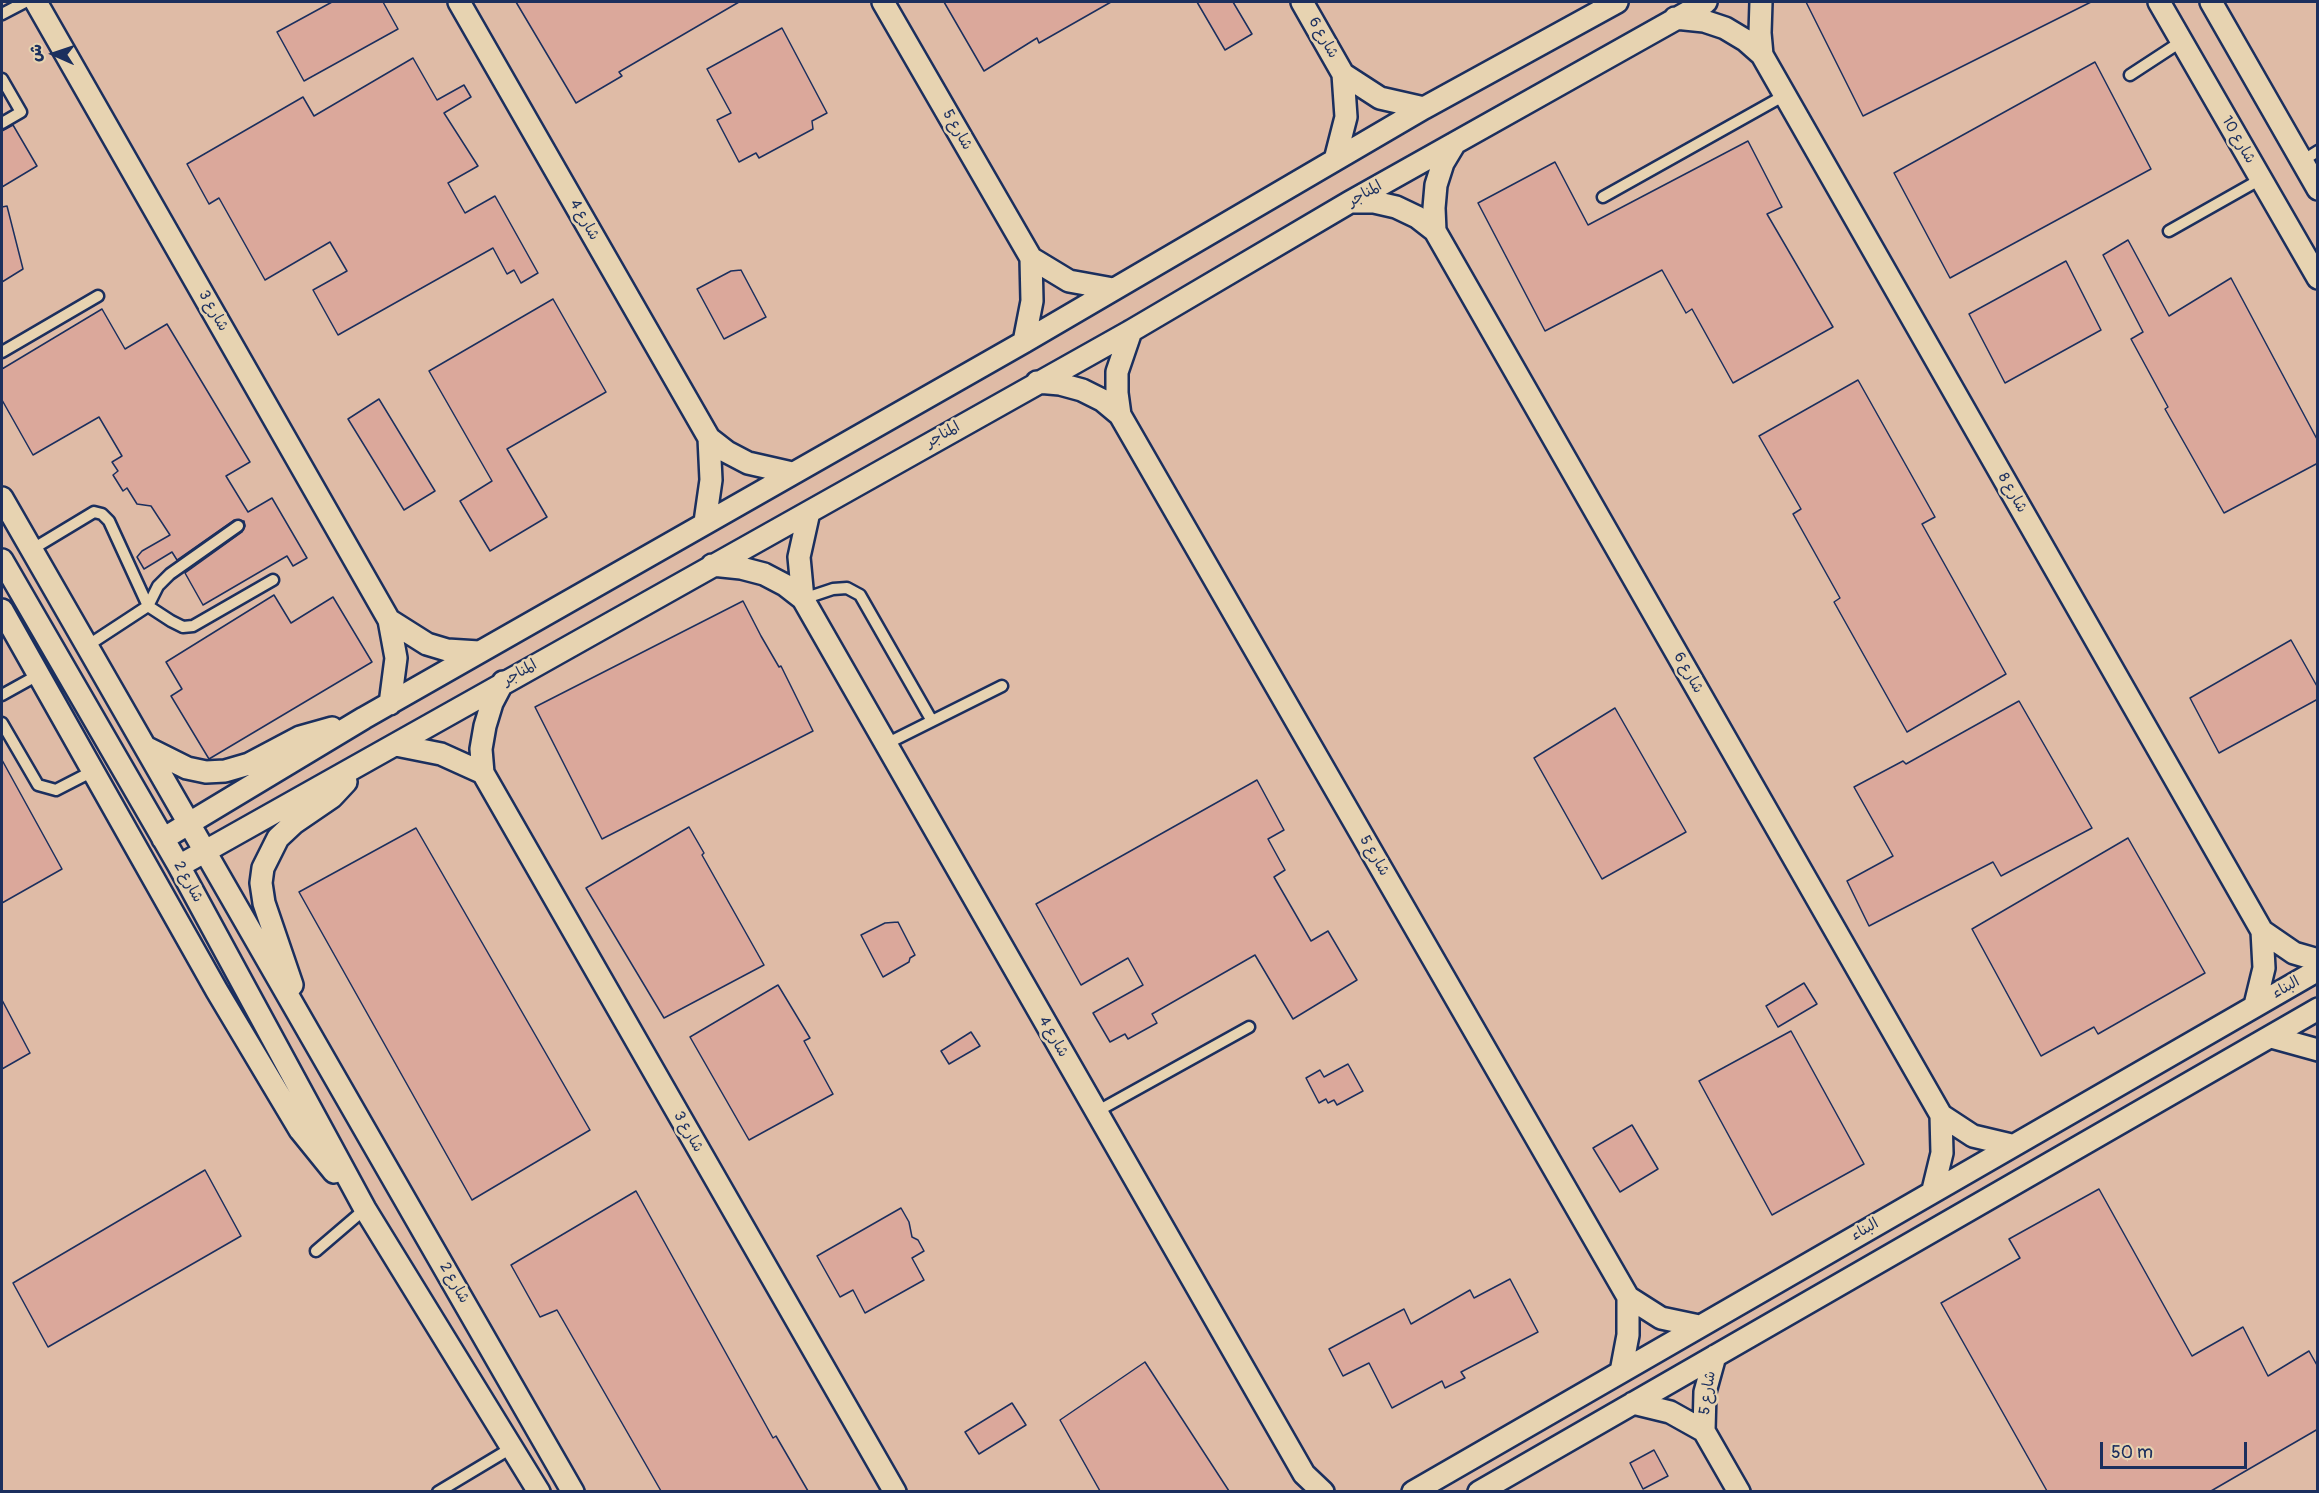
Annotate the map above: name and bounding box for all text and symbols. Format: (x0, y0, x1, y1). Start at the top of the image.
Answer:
street label: شارع 6 (1304, 14, 1342, 62)
north arrow (24, 24, 84, 84)
text: ش (26, 44, 46, 62)
street label: شارع 5 (938, 107, 976, 153)
street label: شارع 10 (2217, 113, 2259, 167)
street label: المناجر (1345, 177, 1385, 211)
street label: شارع 4 (565, 196, 603, 244)
street label: شارع 3 (194, 287, 232, 335)
street label: المناجر (923, 418, 963, 452)
street label: شارع 8 (1993, 470, 2031, 516)
street label: شارع 6 (1669, 649, 1707, 697)
street label: المناجر (500, 656, 540, 690)
street label: شارع 5 (1355, 833, 1393, 879)
street label: شارع 2 (169, 858, 207, 906)
street label: البناء (2269, 973, 2303, 1003)
street label: شارع 4 (1034, 1013, 1072, 1061)
street label: شارع 3 (669, 1108, 707, 1156)
street label: البناء (1848, 1215, 1882, 1245)
street label: شارع 2 (435, 1259, 473, 1307)
street label: شارع 5 (1696, 1370, 1720, 1416)
scale bar (2103, 1430, 2250, 1468)
text: 50 m (2111, 1441, 2153, 1464)

